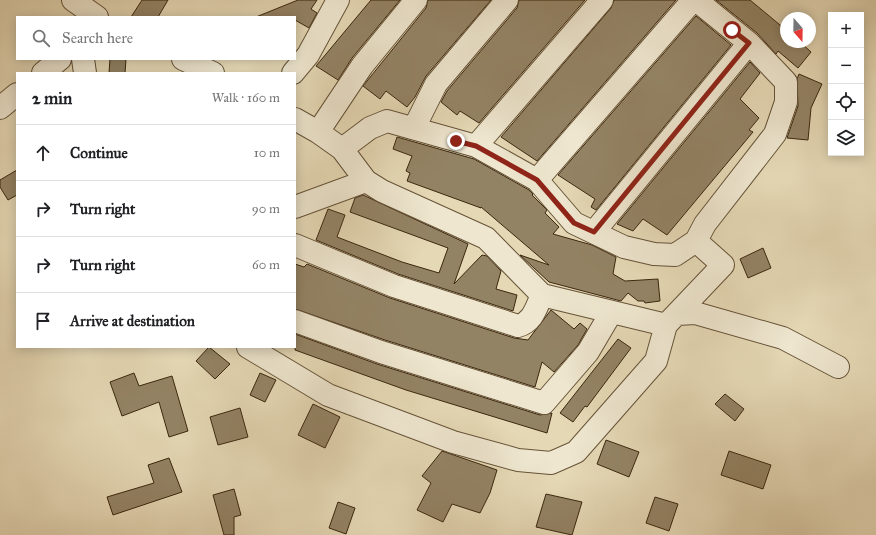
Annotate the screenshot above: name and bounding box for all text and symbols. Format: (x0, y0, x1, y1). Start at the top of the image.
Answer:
north arrow (780, 12, 816, 48)
map controls (828, 12, 864, 156)
button: + (828, 12, 864, 48)
search box (16, 16, 296, 60)
route start (723, 21, 741, 39)
icon: search (30, 27, 52, 49)
text: Search here (62, 29, 133, 47)
button: − (828, 48, 864, 84)
button: locate (828, 84, 864, 120)
text: 2 min (32, 88, 72, 109)
text: Walk · 160 m (212, 90, 280, 106)
button: layers (828, 120, 864, 156)
route end (447, 132, 465, 150)
icon: ahead (32, 142, 54, 164)
text: Continue (70, 144, 128, 162)
text: 10 m (254, 145, 280, 161)
icon: right (32, 198, 54, 220)
text: Turn right (70, 200, 135, 218)
text: 90 m (252, 201, 280, 217)
icon: right (32, 254, 54, 276)
text: Turn right (70, 256, 135, 274)
text: 60 m (252, 257, 280, 273)
icon: arrive (32, 310, 54, 332)
text: Arrive at destination (70, 312, 195, 330)

